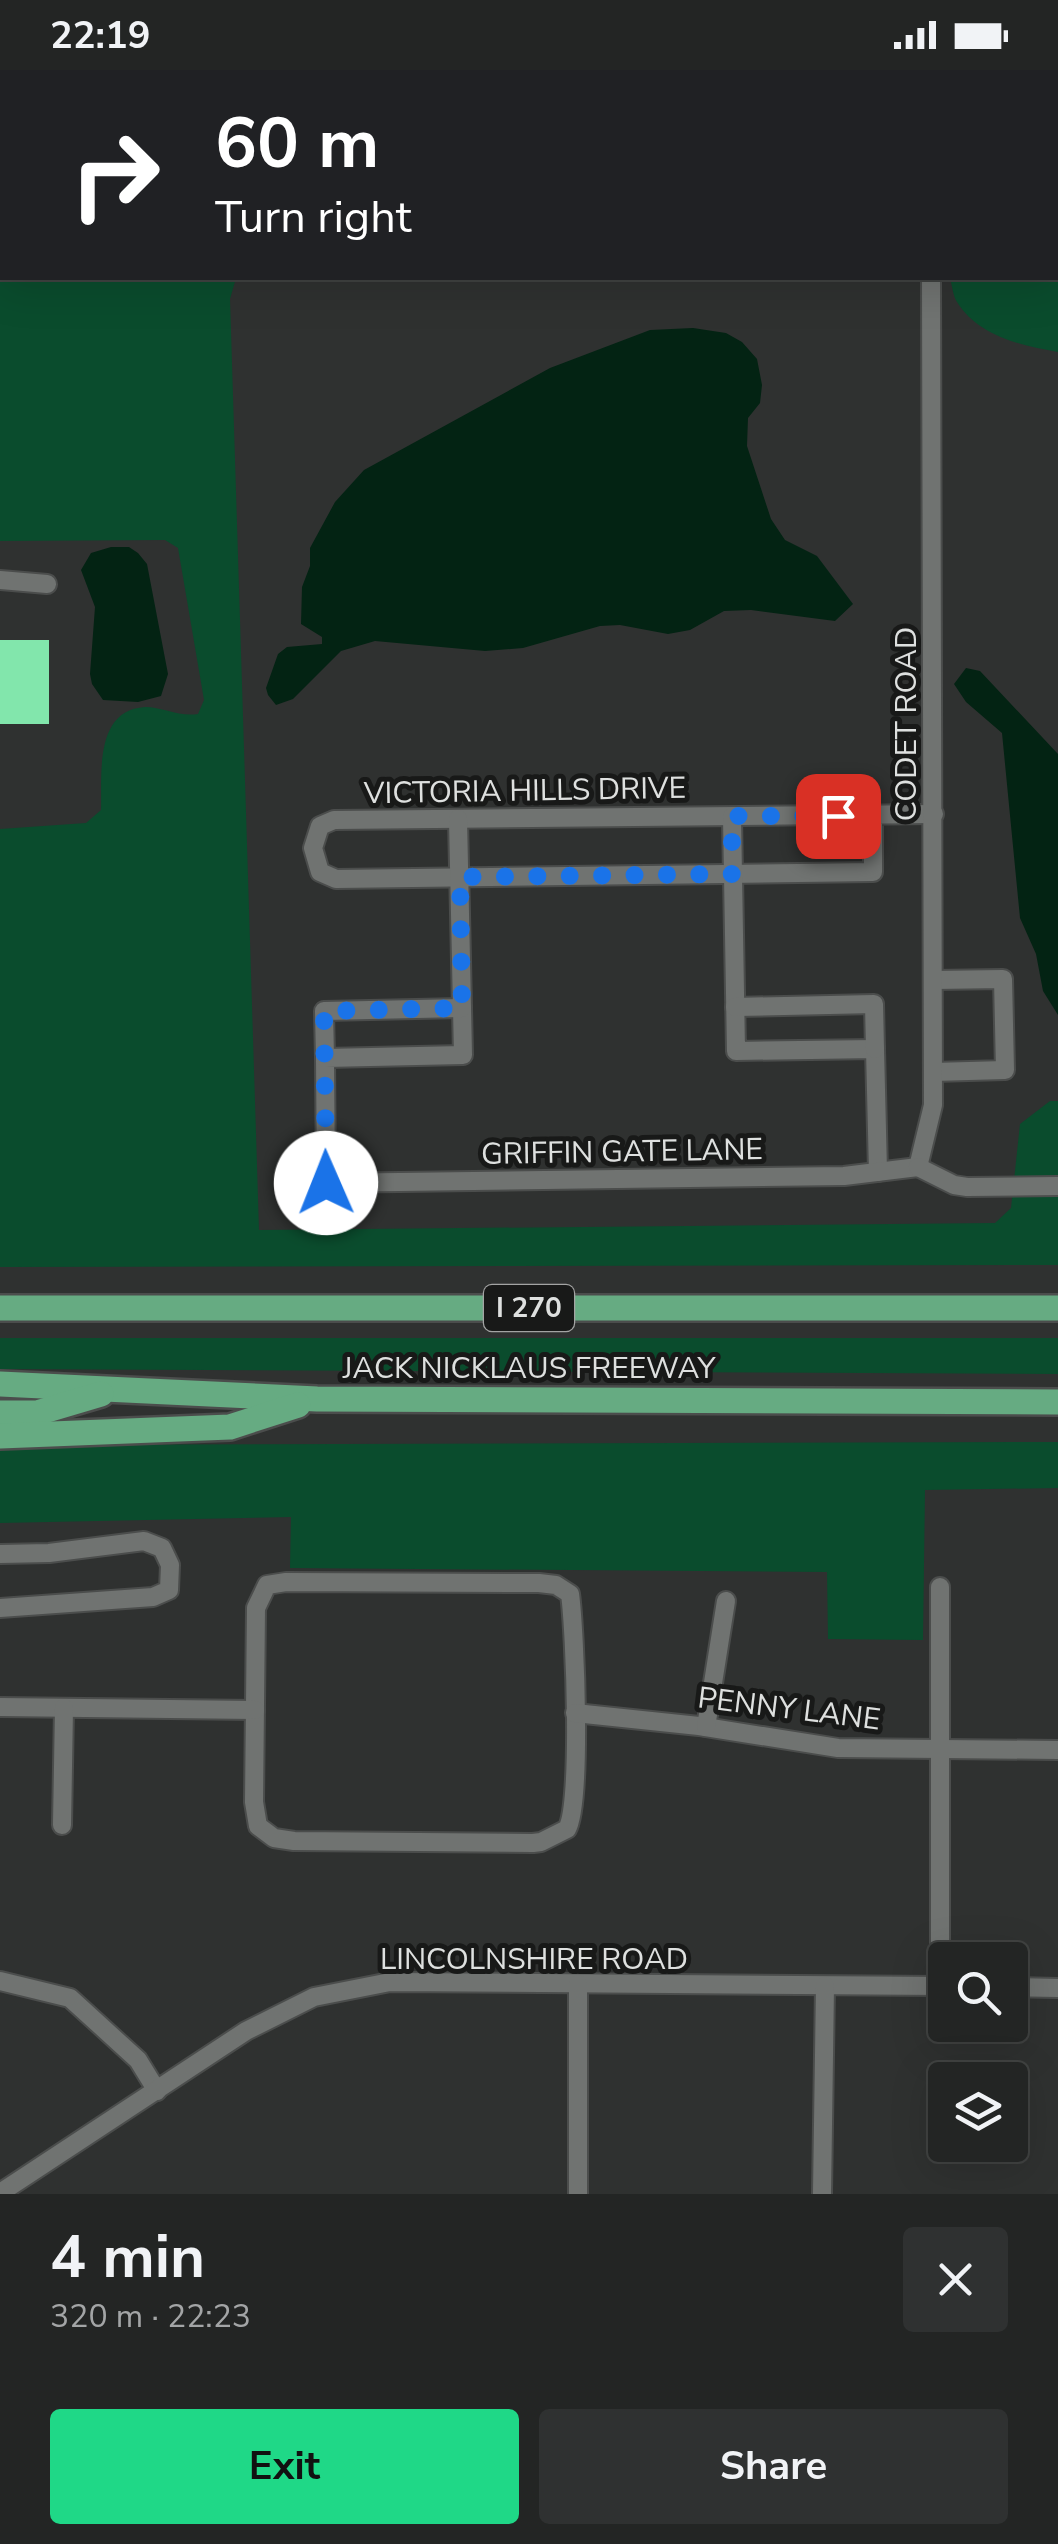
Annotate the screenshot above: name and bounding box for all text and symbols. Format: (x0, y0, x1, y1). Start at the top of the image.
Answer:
text: 22:19 (50, 10, 151, 61)
text: 60 m (215, 96, 379, 192)
icon: right (50, 110, 180, 240)
text: Turn right (215, 187, 412, 248)
street label: CODET ROAD (886, 627, 927, 821)
street label: VICTORIA HILLS DRIVE (363, 768, 686, 814)
pin (796, 774, 881, 859)
icon: arrive (811, 789, 866, 844)
street label: GRIFFIN GATE LANE (481, 1129, 763, 1175)
position arrow (274, 1131, 378, 1235)
road number: I 270 (484, 1285, 574, 1331)
street label: JACK NICKLAUS FREEWAY (342, 1348, 716, 1389)
street label: PENNY LANE (695, 1677, 883, 1741)
street label: LINCOLNSHIRE ROAD (380, 1939, 688, 1980)
map controls (928, 1942, 1028, 2162)
button: search (928, 1942, 1028, 2042)
button: layers (928, 2062, 1028, 2162)
text: 4 min (50, 2216, 205, 2298)
button: close (903, 2227, 1008, 2332)
text: 320 m · 22:23 (50, 2295, 251, 2338)
button: Exit (50, 2409, 519, 2524)
button: Share (539, 2409, 1008, 2524)

